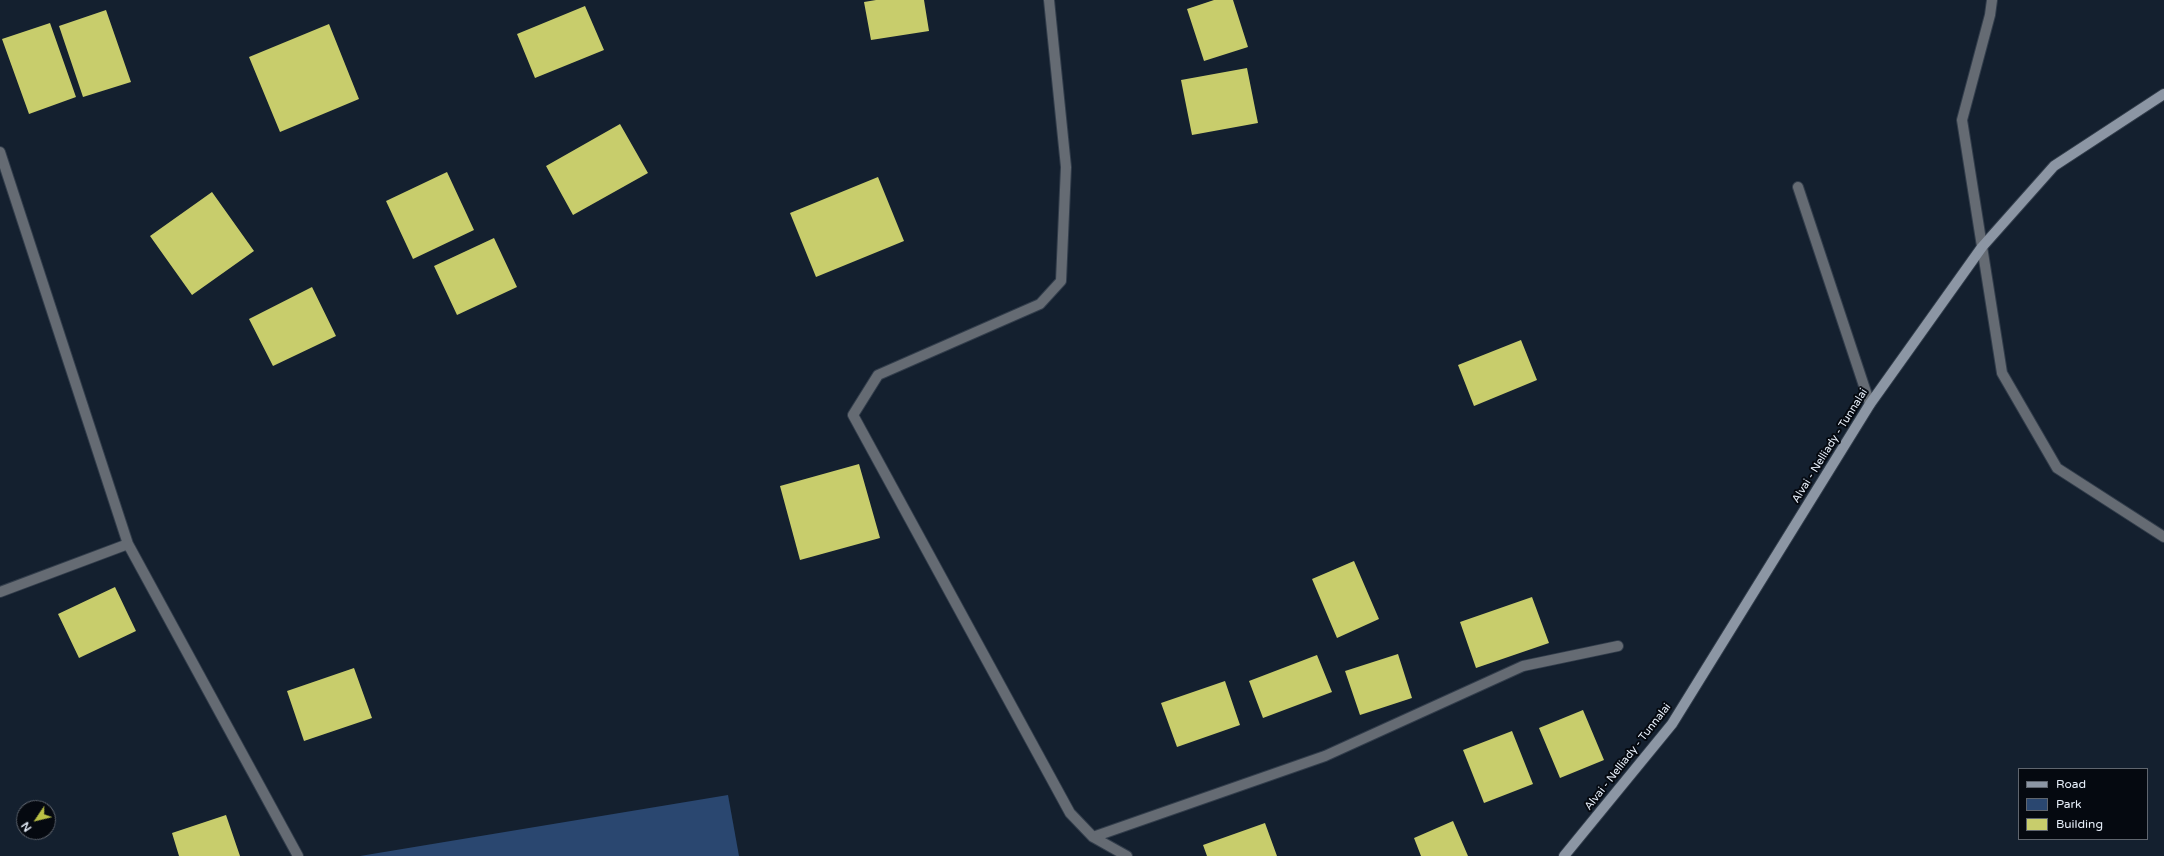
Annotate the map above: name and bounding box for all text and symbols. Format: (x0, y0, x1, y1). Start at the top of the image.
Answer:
street label: Alvai - Nelliady - Tunnalai (1789, 386, 1871, 506)
street label: Alvai - Nelliady - Tunnalai (1582, 701, 1674, 813)
legend (2018, 768, 2148, 840)
text: Road (2056, 777, 2086, 791)
text: Park (2056, 797, 2082, 811)
north arrow (16, 800, 56, 840)
text: Building (2056, 817, 2103, 831)
text: N (19, 819, 34, 834)

